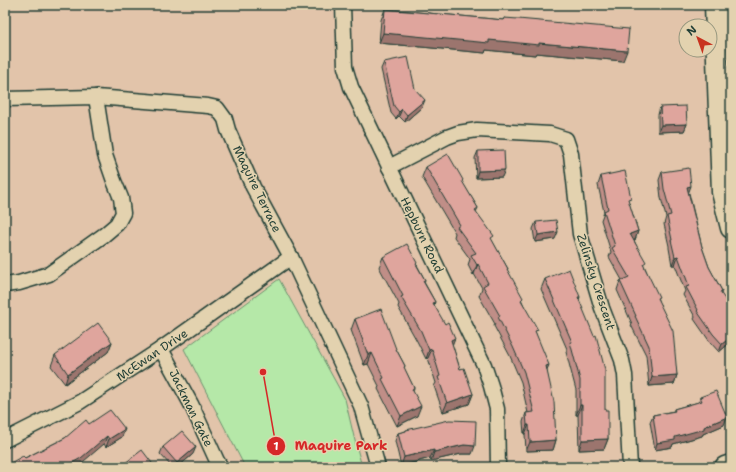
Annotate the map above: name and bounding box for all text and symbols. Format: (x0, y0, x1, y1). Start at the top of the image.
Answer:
north arrow (678, 18, 718, 58)
text: N (684, 22, 700, 39)
street label: Maquire Terrace (229, 143, 285, 235)
street label: Hepburn Road (397, 194, 448, 276)
street label: Zelinsky Crescent (573, 232, 619, 332)
street label: McEwan Drive (113, 325, 191, 385)
street label: Jackman Gate (165, 367, 217, 450)
callout: Maquire Park (266, 433, 395, 458)
text: Maquire Park (295, 437, 387, 454)
text: 1 (273, 438, 279, 454)

